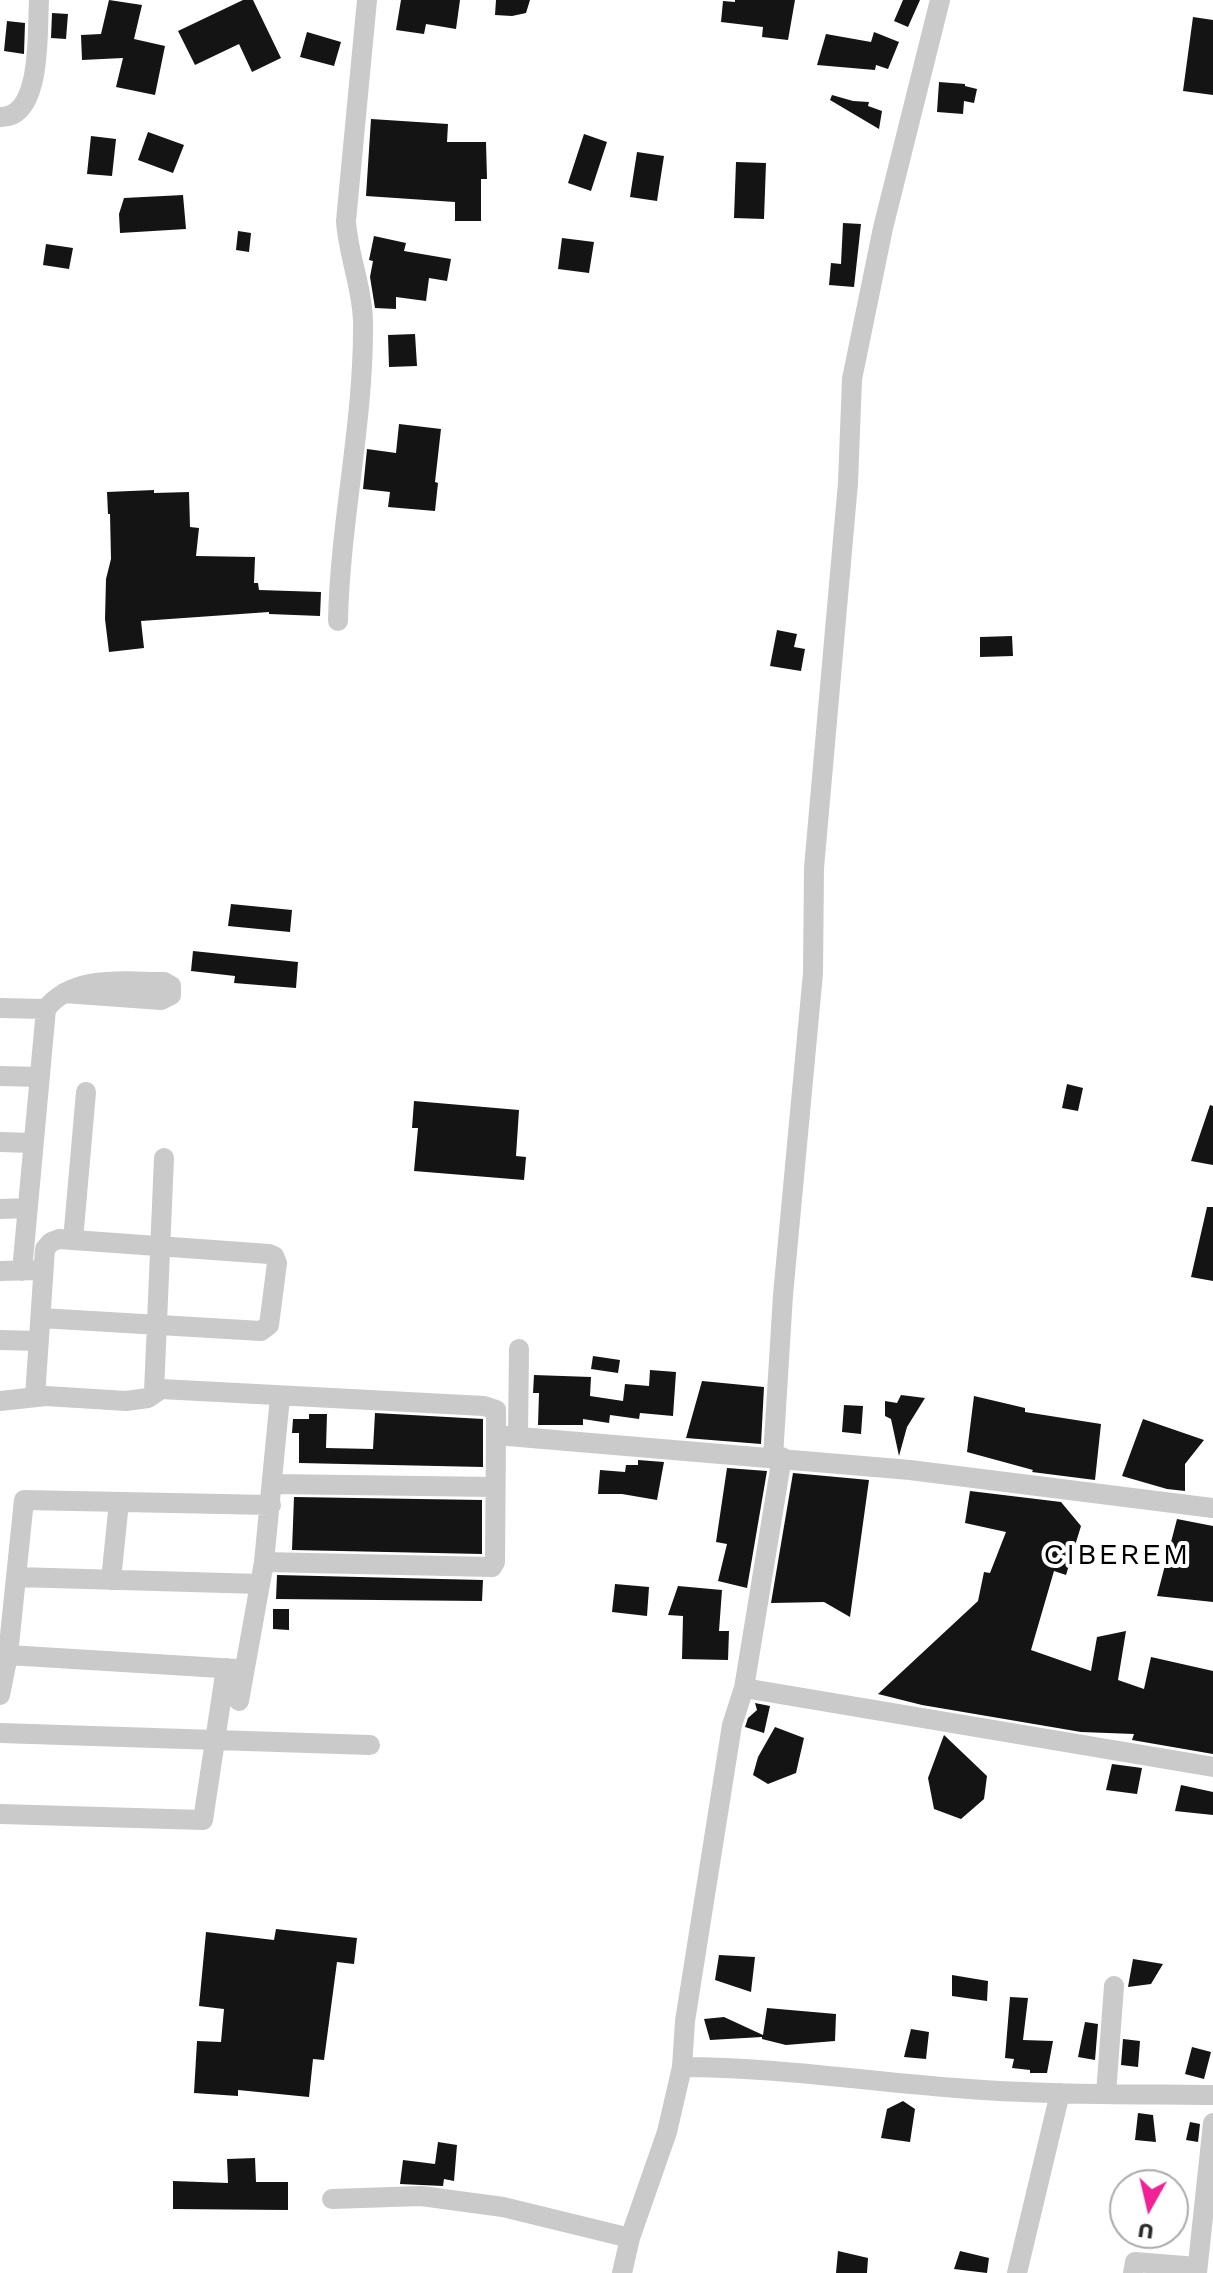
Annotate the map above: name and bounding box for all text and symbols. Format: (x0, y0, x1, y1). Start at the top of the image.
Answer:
district label: CIBEREM (1044, 1537, 1190, 1573)
north arrow (1109, 2169, 1189, 2249)
text: U (1136, 2218, 1155, 2245)

